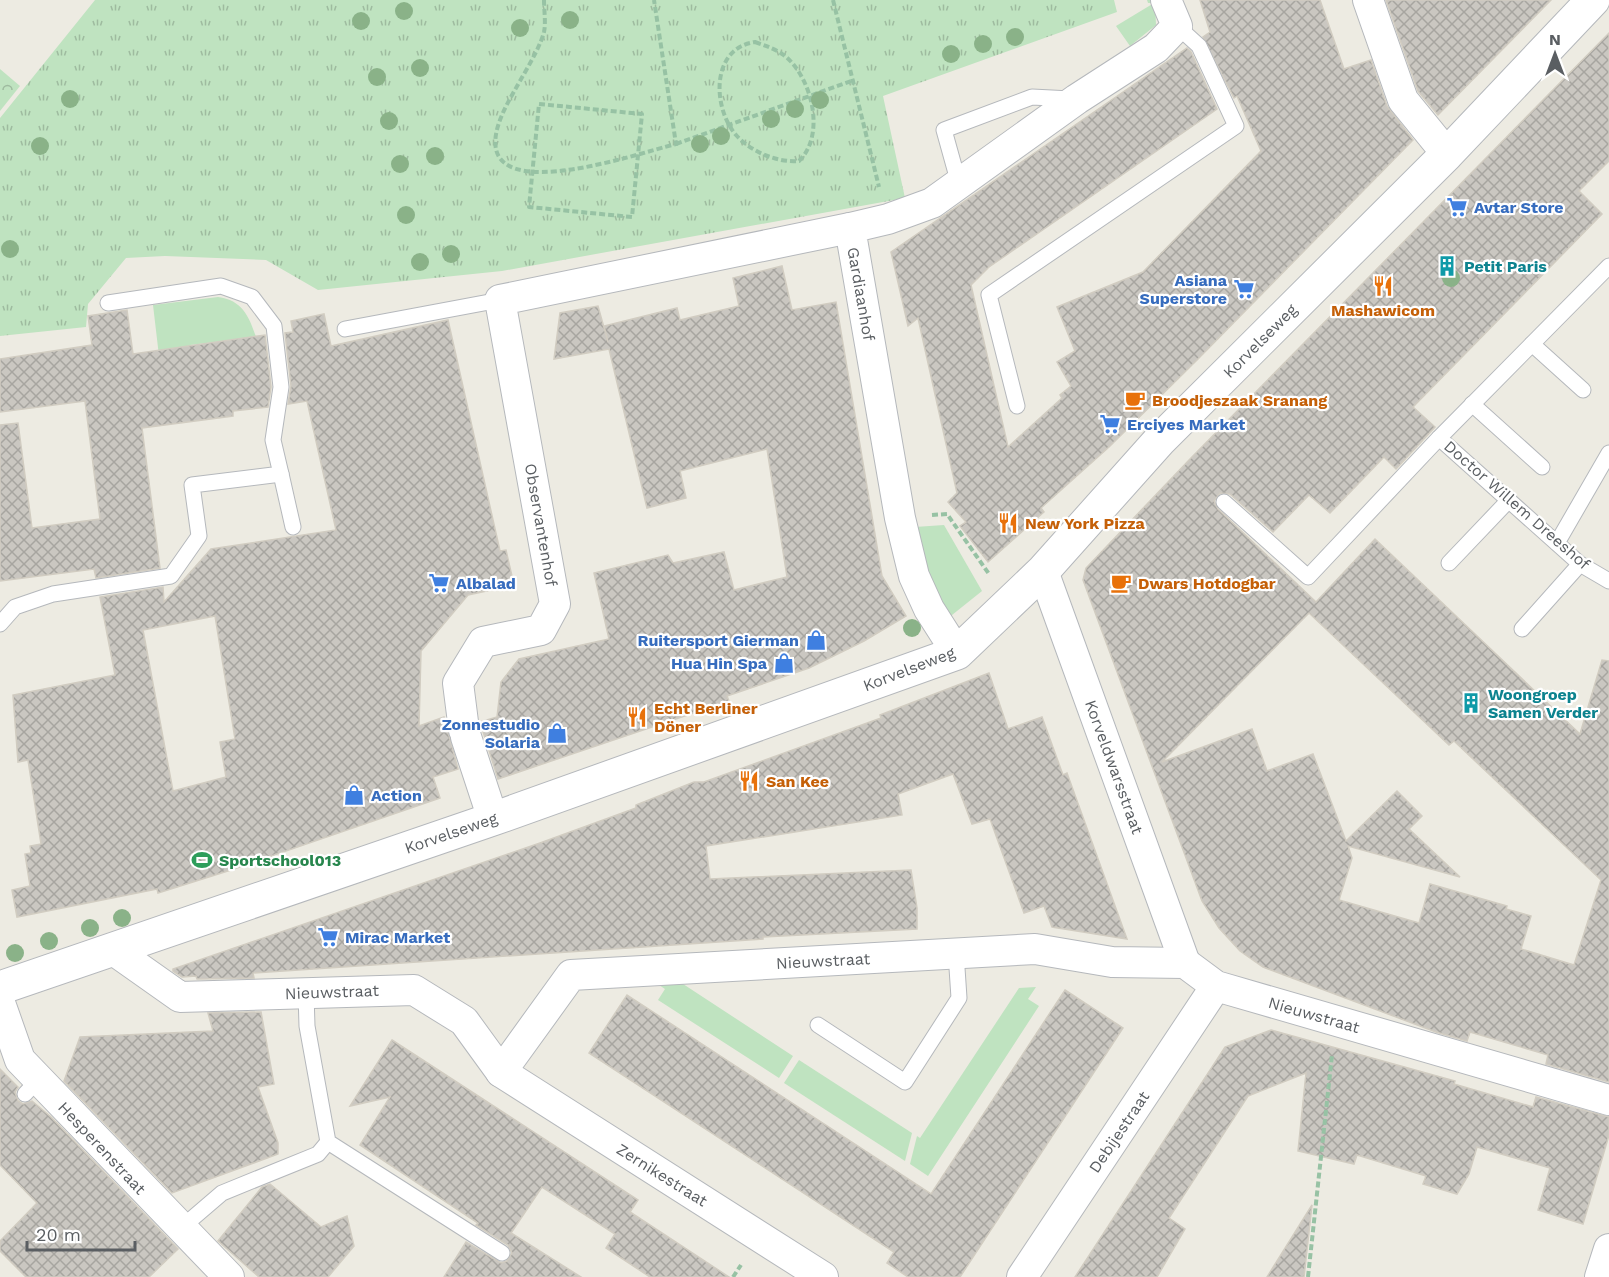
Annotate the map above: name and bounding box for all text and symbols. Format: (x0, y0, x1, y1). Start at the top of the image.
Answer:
north arrow (1525, 24, 1585, 84)
text: N (1549, 30, 1561, 49)
supermarket icon: Avtar Store (1445, 195, 1469, 219)
place label: Avtar Store (1474, 198, 1564, 217)
street label: Gardiaanhof (843, 246, 879, 343)
building icon: Petit Paris (1435, 254, 1459, 278)
place label: Petit Paris (1464, 257, 1547, 276)
place label: Asiana Superstore (1140, 271, 1228, 308)
restaurant icon: Mashawicom (1371, 274, 1395, 298)
supermarket icon: Asiana Superstore (1232, 277, 1256, 301)
street label: Korvelseweg (1219, 300, 1301, 382)
place label: Mashawicom (1331, 301, 1435, 320)
cafe icon: Broodjeszaak Sranang (1123, 388, 1147, 412)
place label: Broodjeszaak Sranang (1152, 391, 1327, 410)
supermarket icon: Erciyes Market (1098, 412, 1122, 436)
place label: Erciyes Market (1127, 415, 1245, 434)
street label: Doctor Willem Dreeshof (1440, 436, 1594, 574)
street label: Observantenhof (521, 462, 561, 589)
restaurant icon: New York Pizza (996, 511, 1020, 535)
place label: New York Pizza (1025, 514, 1145, 533)
supermarket icon: Albalad (427, 571, 451, 595)
cafe icon: Dwars Hotdogbar (1109, 571, 1133, 595)
place label: Albalad (456, 574, 516, 593)
place label: Dwars Hotdogbar (1138, 574, 1276, 593)
shop icon: Ruitersport Gierman (804, 628, 828, 652)
place label: Ruitersport Gierman (637, 631, 799, 650)
street label: Korvelseweg (860, 643, 958, 695)
shop icon: Hua Hin Spa (772, 651, 796, 675)
place label: Hua Hin Spa (671, 654, 768, 673)
place label: Woongroep Samen Verder (1488, 685, 1598, 722)
building icon: Woongroep Samen Verder (1459, 691, 1483, 715)
street label: Korveldwarsstraat (1081, 697, 1147, 837)
place label: Echt Berliner Döner (654, 699, 758, 736)
restaurant icon: Echt Berliner Döner (625, 705, 649, 729)
place label: Zonnestudio Solaria (442, 715, 541, 752)
shop icon: Zonnestudio Solaria (545, 721, 569, 745)
restaurant icon: San Kee (737, 769, 761, 793)
place label: San Kee (766, 772, 829, 791)
shop icon: Action (342, 783, 366, 807)
place label: Action (371, 786, 422, 805)
street label: Korvelseweg (402, 808, 500, 858)
sports icon: Sportschool013 (190, 848, 214, 872)
place label: Sportschool013 (219, 851, 341, 870)
supermarket icon: Mirac Market (316, 925, 340, 949)
place label: Mirac Market (345, 928, 450, 947)
street label: Nieuwstraat (775, 949, 871, 973)
street label: Nieuwstraat (285, 981, 380, 1003)
street label: Nieuwstraat (1266, 993, 1362, 1037)
street label: Debijestraat (1085, 1087, 1153, 1176)
street label: Hesperenstraat (54, 1098, 150, 1199)
street label: Zernikestraat (613, 1139, 711, 1211)
scale bar (27, 1214, 135, 1252)
text: 20 m (36, 1224, 81, 1245)

